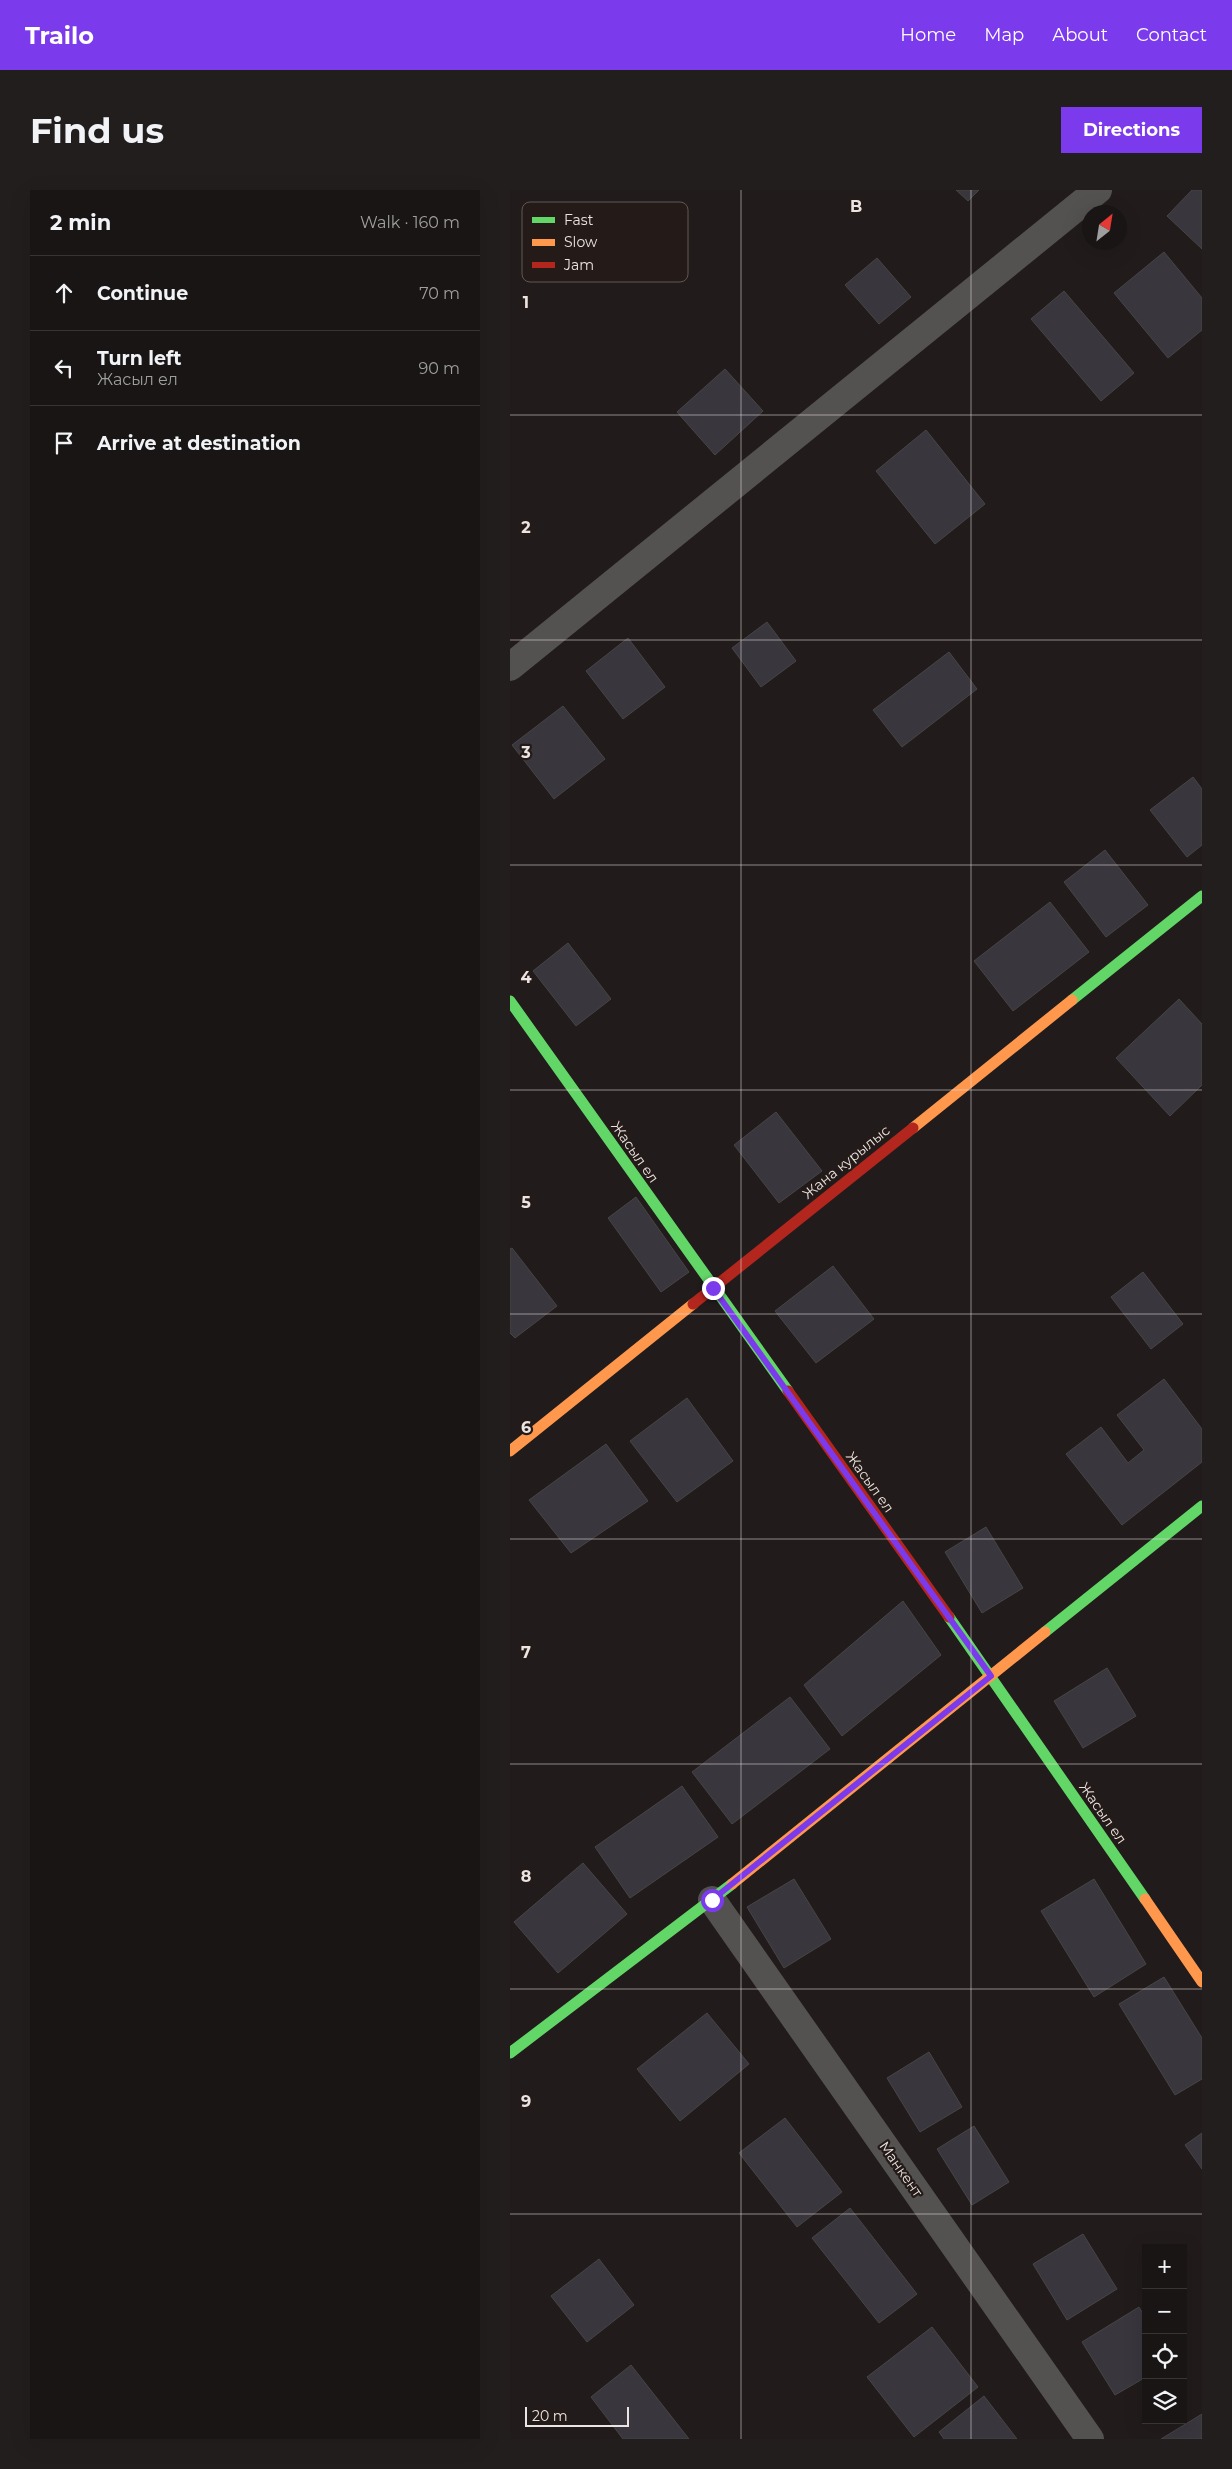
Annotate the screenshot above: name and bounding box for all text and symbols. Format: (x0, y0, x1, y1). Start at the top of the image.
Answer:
text: Trailo (25, 21, 94, 50)
text: Home (900, 24, 956, 46)
text: Map (984, 24, 1024, 46)
text: About (1052, 24, 1108, 46)
text: Contact (1136, 24, 1207, 46)
button: Directions (1061, 107, 1202, 153)
text: Find us (30, 109, 164, 152)
text: B (850, 197, 862, 216)
legend (522, 202, 688, 282)
north arrow (1082, 205, 1127, 250)
text: 2 min (50, 210, 111, 235)
text: Fast (564, 211, 594, 229)
text: Walk · 160 m (360, 213, 460, 232)
text: Slow (564, 233, 598, 251)
text: Jam (563, 256, 594, 274)
icon: ahead (50, 279, 78, 307)
text: Continue (97, 282, 188, 305)
text: 70 m (419, 284, 460, 303)
text: 1 (523, 293, 529, 312)
text: Turn left (97, 347, 182, 370)
icon: left (50, 354, 78, 382)
text: 90 m (418, 359, 460, 378)
text: Жасыл ел (97, 370, 178, 389)
icon: arrive (50, 429, 78, 457)
text: Arrive at destination (97, 432, 301, 455)
text: 2 (521, 518, 531, 537)
text: 3 (520, 743, 531, 762)
text: 4 (520, 968, 532, 987)
street label: Жасыл ел (607, 1118, 663, 1186)
street label: Жана курылыс (799, 1121, 893, 1203)
text: 5 (521, 1193, 531, 1212)
route end (702, 1277, 725, 1300)
text: 6 (521, 1418, 531, 1437)
street label: Жасыл ел (842, 1448, 898, 1516)
text: 7 (521, 1643, 531, 1662)
street label: Жасыл ел (1075, 1779, 1131, 1847)
text: 8 (521, 1867, 531, 1886)
route start (701, 1889, 724, 1912)
text: 9 (521, 2092, 531, 2111)
street label: Манкент (875, 2138, 927, 2201)
map controls (1142, 2244, 1187, 2424)
button: + (1142, 2244, 1187, 2289)
button: − (1142, 2289, 1187, 2334)
button: locate (1142, 2334, 1187, 2379)
button: layers (1142, 2379, 1187, 2424)
scale bar (525, 2404, 629, 2427)
text: 20 m (532, 2407, 568, 2425)

